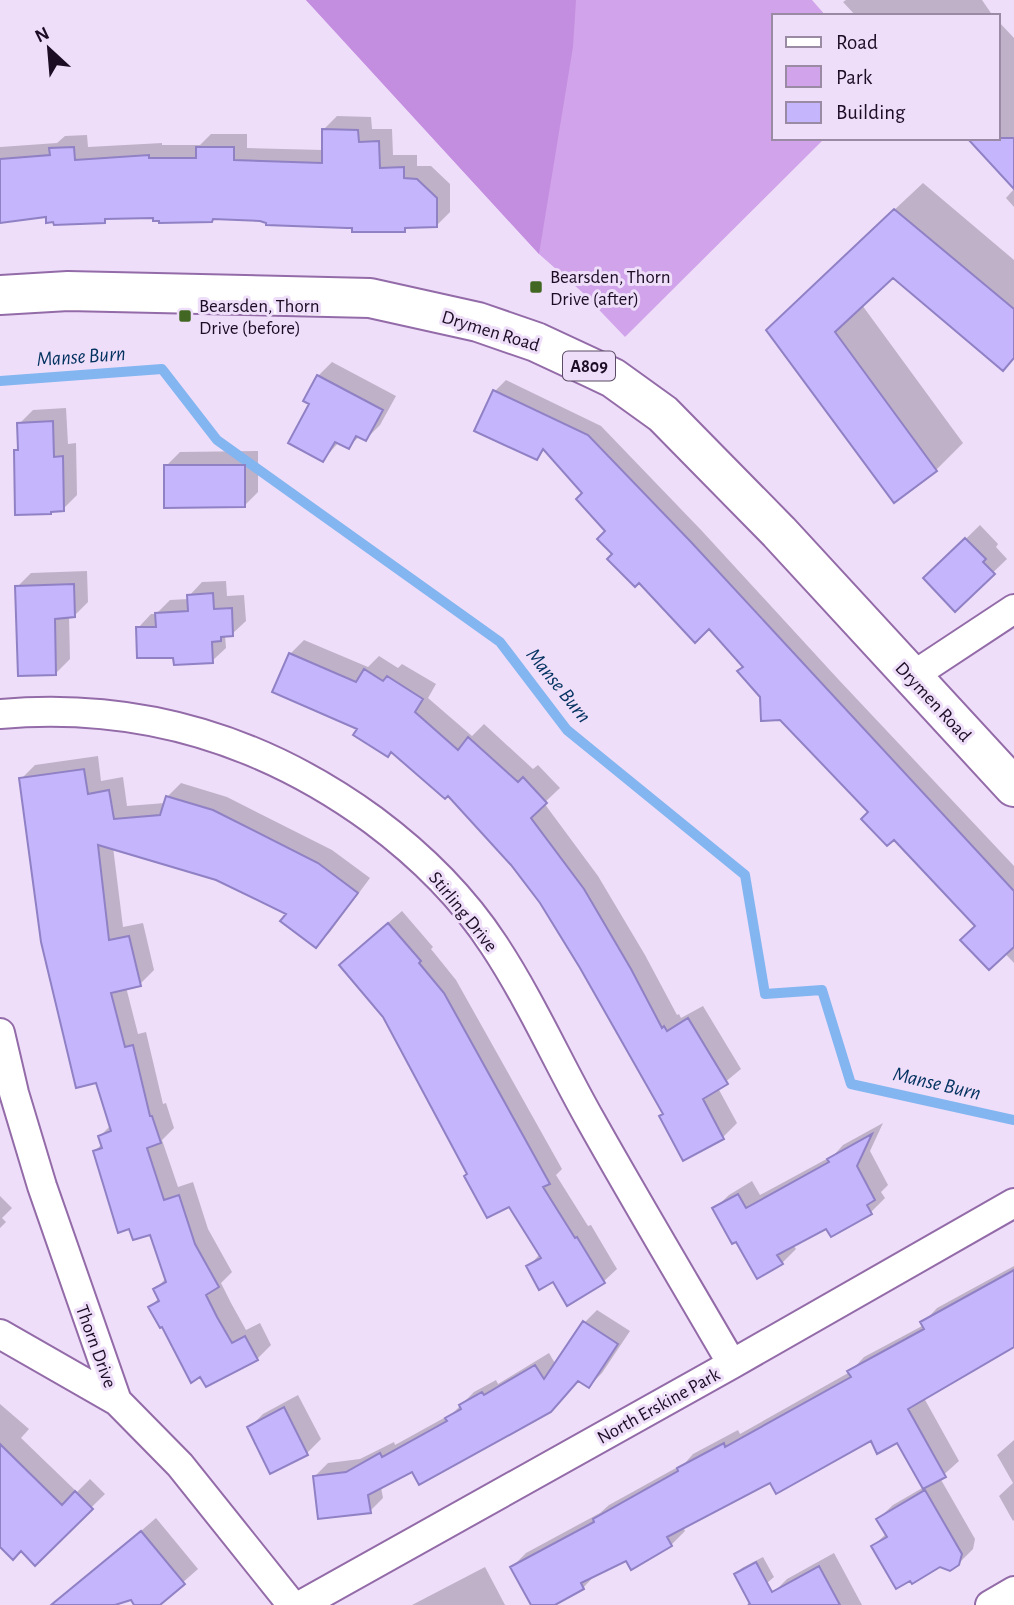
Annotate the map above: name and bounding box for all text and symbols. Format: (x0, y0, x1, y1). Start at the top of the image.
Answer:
north arrow (14, 14, 84, 84)
legend (772, 14, 1000, 140)
text: N (32, 24, 52, 47)
text: Road (836, 32, 878, 53)
text: Park (836, 67, 873, 88)
text: Building (836, 102, 906, 123)
place label: Bearsden, Thorn Drive (after) (550, 268, 671, 309)
marker: Bearsden, Thorn Drive (after) (528, 279, 544, 295)
place label: Bearsden, Thorn Drive (before) (199, 297, 320, 338)
marker: Bearsden, Thorn Drive (before) (177, 308, 193, 324)
street label: Drymen Road (439, 308, 542, 355)
water label: Manse Burn (36, 343, 126, 370)
road number: A809 (563, 352, 615, 380)
water label: Manse Burn (522, 644, 595, 727)
street label: Drymen Road (891, 658, 975, 746)
street label: Stirling Drive (425, 868, 501, 956)
water label: Manse Burn (891, 1063, 983, 1104)
street label: Thorn Drive (72, 1303, 119, 1391)
street label: North Erskine Park (594, 1365, 723, 1448)

